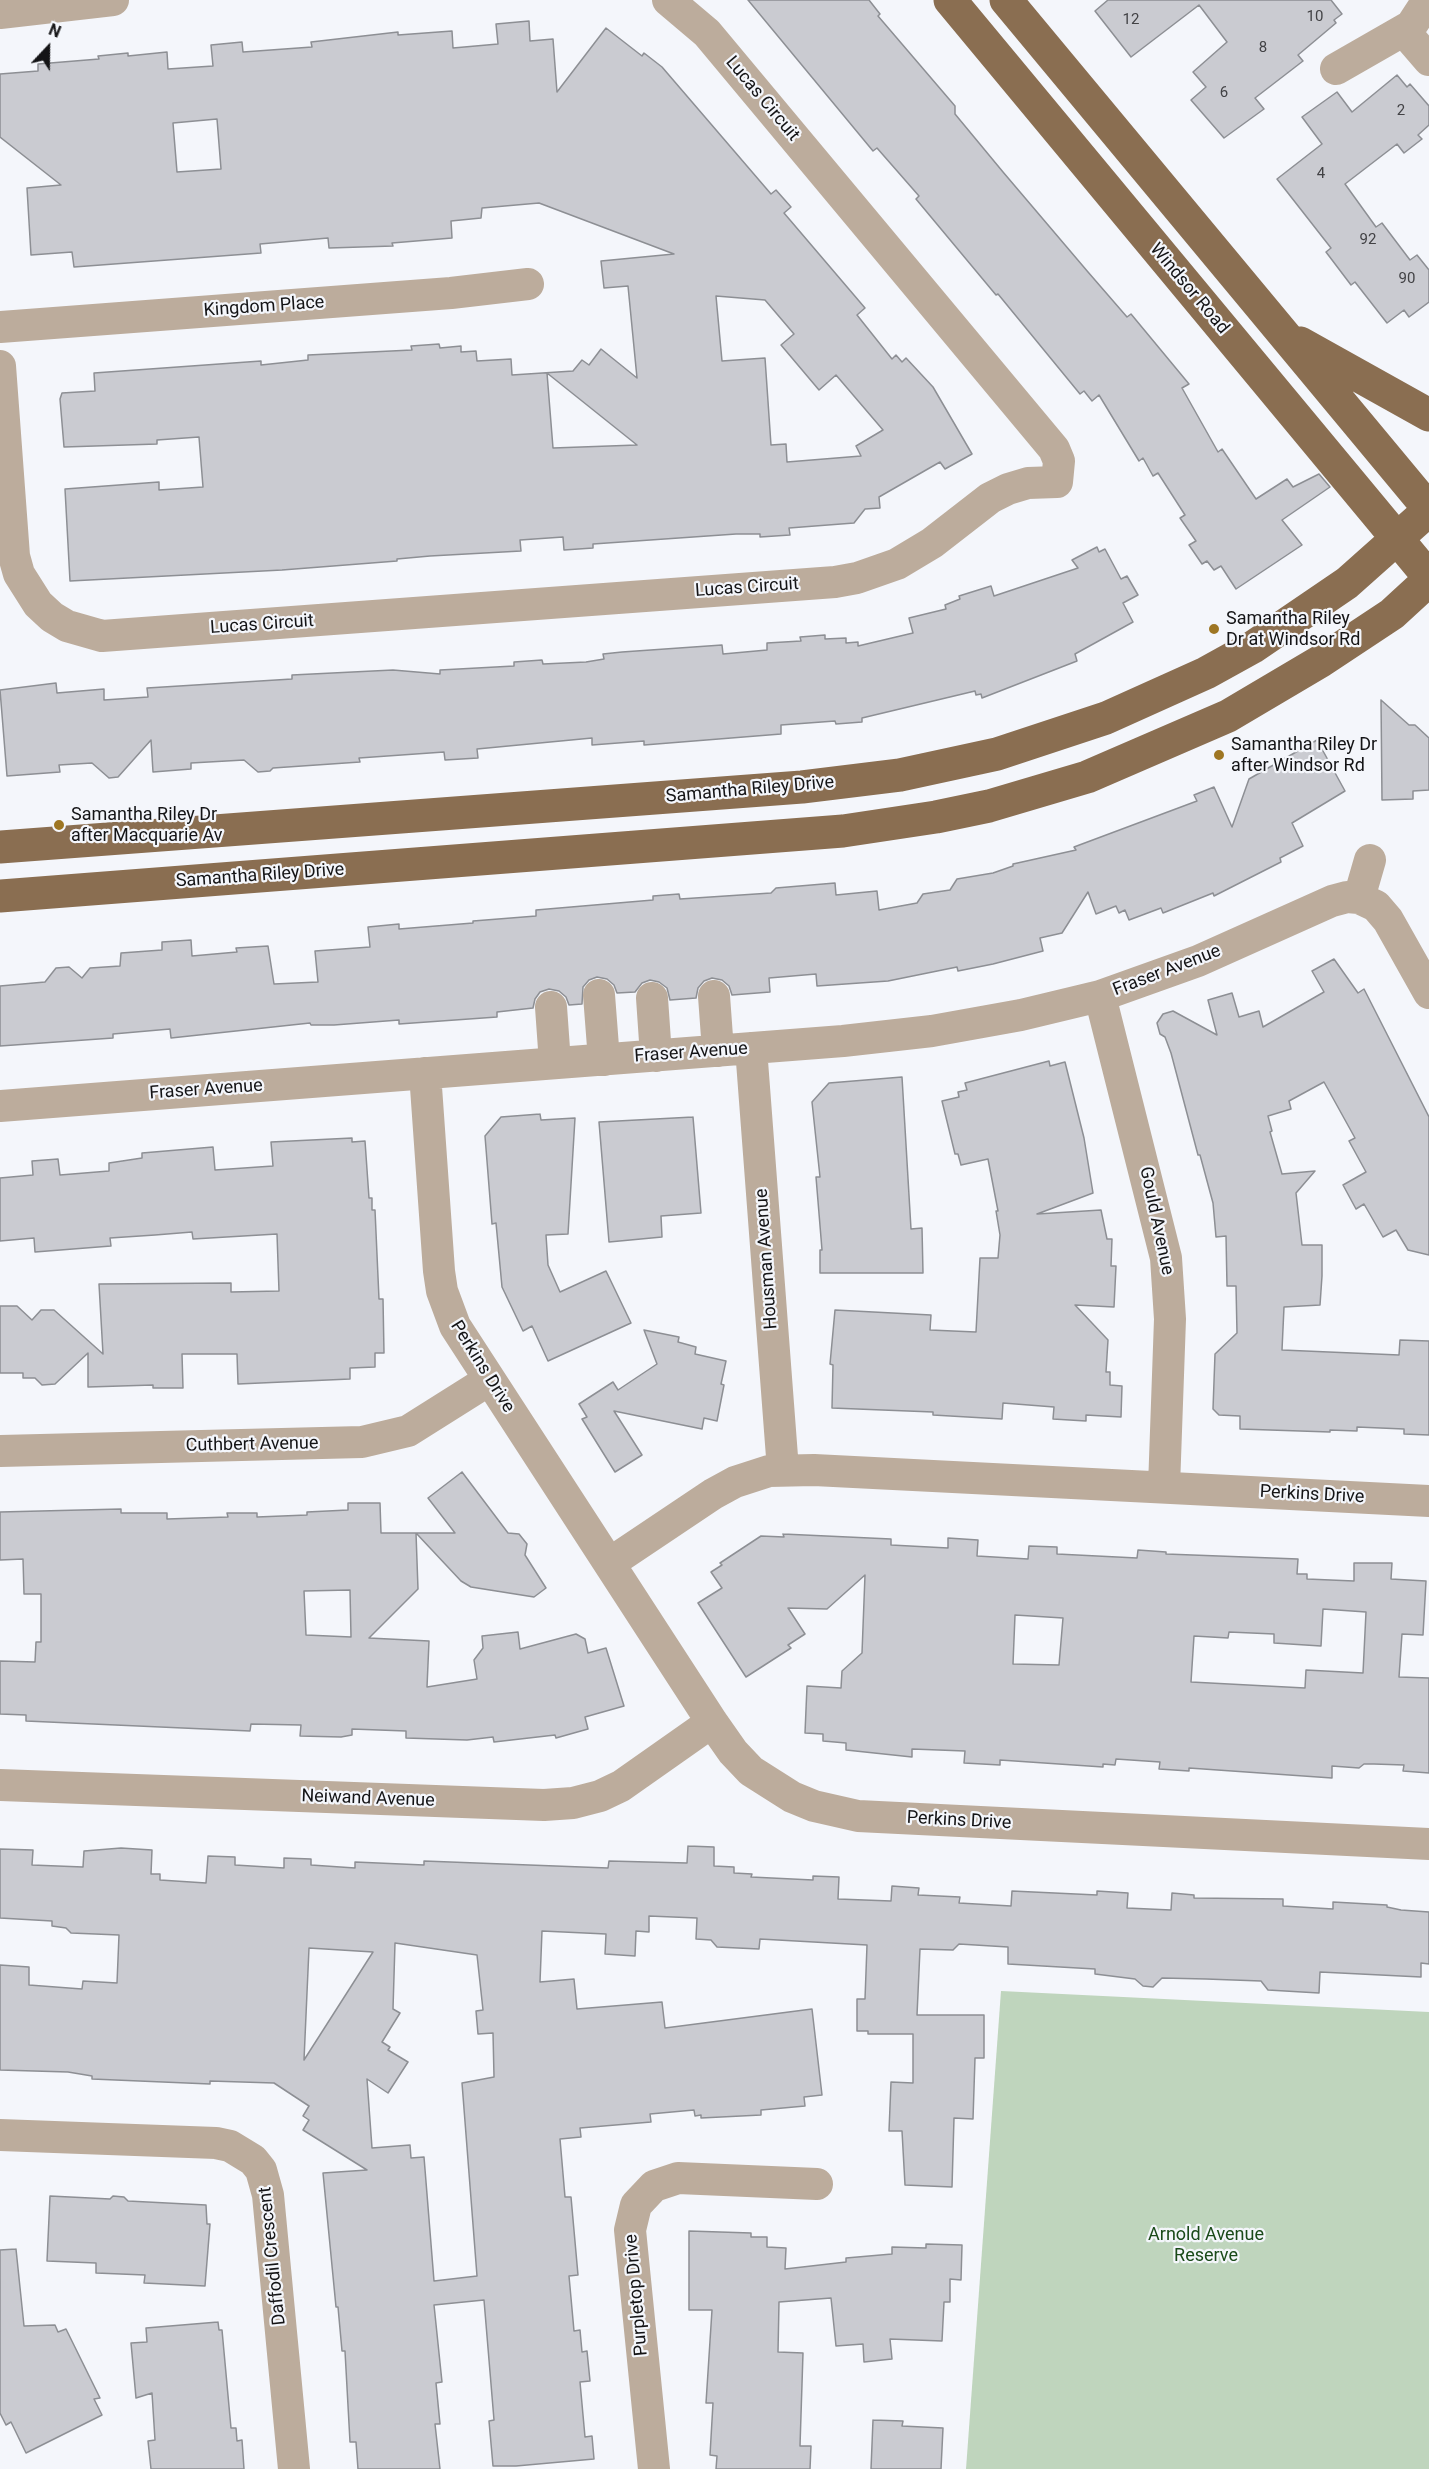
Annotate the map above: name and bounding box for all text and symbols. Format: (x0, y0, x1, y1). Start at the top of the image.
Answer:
house number: 10 (1307, 8, 1323, 26)
house number: 12 (1123, 11, 1139, 29)
north arrow (18, 18, 78, 78)
text: N (46, 20, 64, 42)
house number: 8 (1259, 39, 1267, 57)
street label: Lucas Circuit (720, 52, 804, 146)
house number: 6 (1220, 84, 1228, 102)
house number: 2 (1397, 102, 1405, 120)
house number: 4 (1317, 165, 1325, 183)
house number: 92 (1360, 231, 1376, 249)
street label: Windsor Road (1145, 239, 1233, 339)
house number: 90 (1399, 270, 1415, 288)
street label: Kingdom Place (203, 292, 325, 322)
street label: Lucas Circuit (694, 574, 800, 602)
place label: Samantha Riley Dr at Windsor Rd (1226, 608, 1360, 650)
street label: Lucas Circuit (209, 611, 315, 639)
marker: Samantha Riley Dr at Windsor Rd (1207, 622, 1221, 636)
place label: Samantha Riley Dr after Windsor Rd (1231, 734, 1377, 777)
marker: Samantha Riley Dr after Windsor Rd (1212, 748, 1226, 762)
street label: Samantha Riley Drive (665, 772, 835, 808)
place label: Samantha Riley Dr after Macquarie Av (71, 804, 222, 846)
marker: Samantha Riley Dr after Macquarie Av (52, 818, 66, 832)
street label: Samantha Riley Drive (175, 859, 345, 893)
street label: Fraser Avenue (1110, 941, 1224, 1001)
street label: Fraser Avenue (634, 1038, 748, 1068)
street label: Fraser Avenue (149, 1075, 263, 1105)
street label: Gould Avenue (1134, 1165, 1178, 1277)
street label: Housman Avenue (751, 1188, 783, 1330)
street label: Perkins Drive (445, 1317, 519, 1417)
street label: Cuthbert Avenue (185, 1433, 319, 1457)
street label: Perkins Drive (1259, 1481, 1365, 1509)
street label: Neiwand Avenue (301, 1786, 435, 1812)
street label: Perkins Drive (906, 1807, 1012, 1835)
street label: Daffodil Crescent (255, 2186, 291, 2326)
park label: Arnold Avenue Reserve (1148, 2224, 1264, 2266)
street label: Purpletop Drive (621, 2233, 653, 2357)

